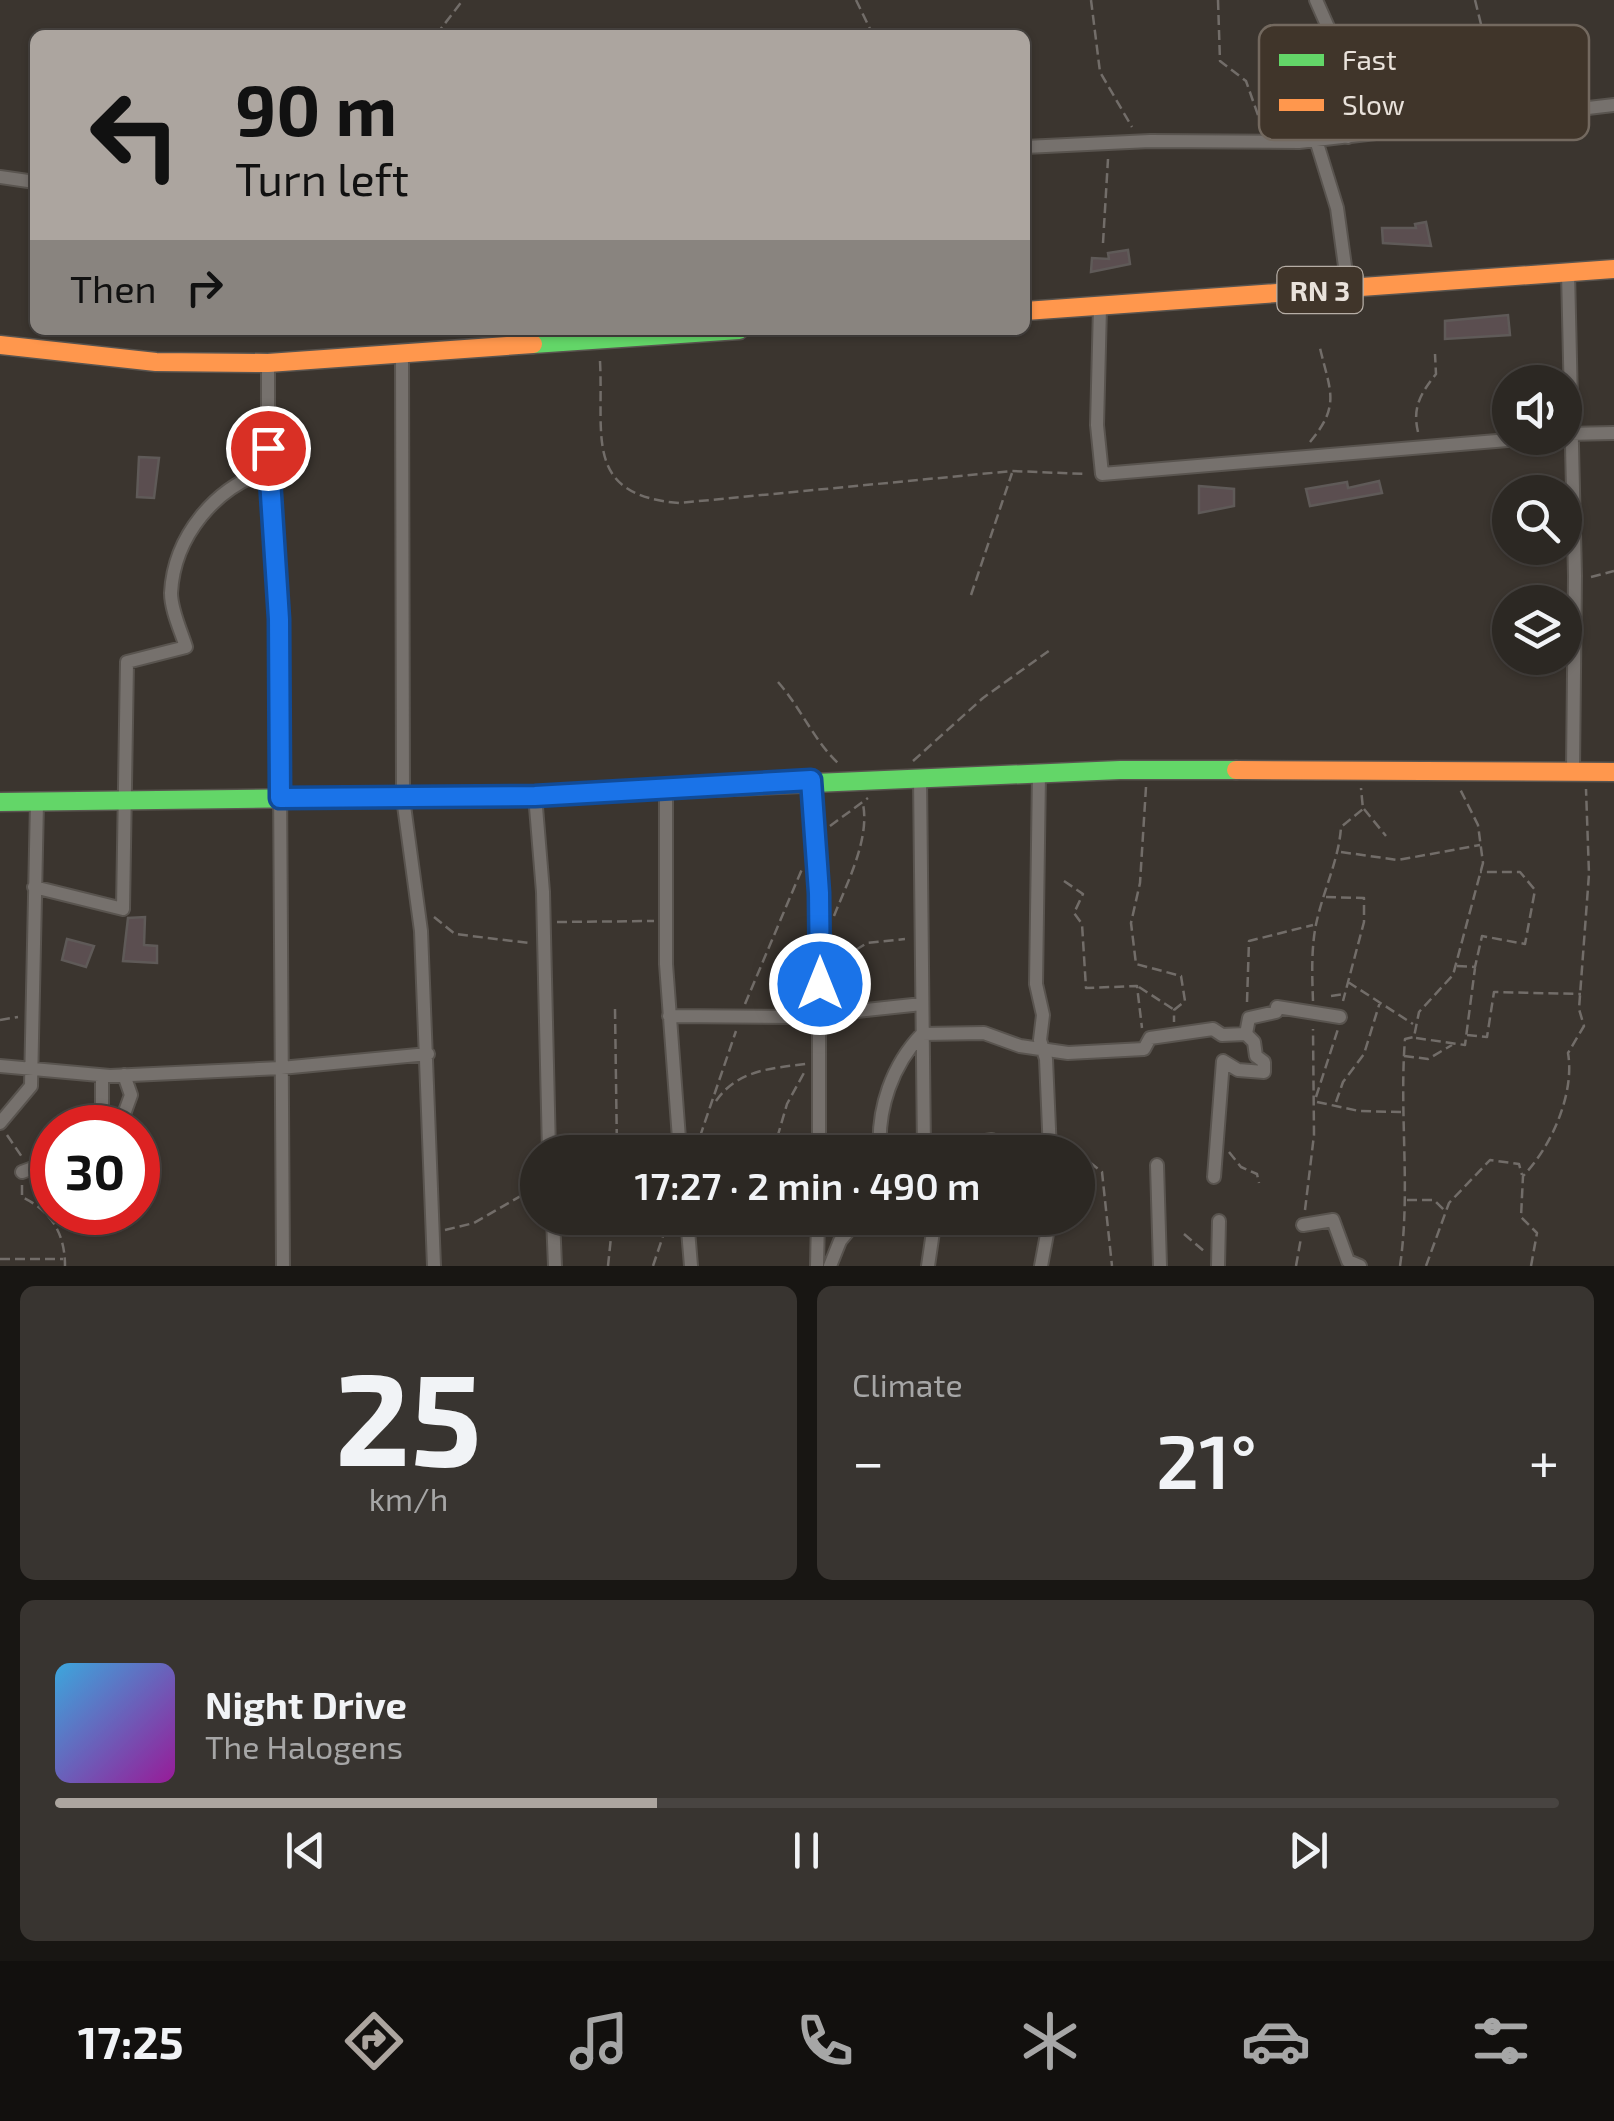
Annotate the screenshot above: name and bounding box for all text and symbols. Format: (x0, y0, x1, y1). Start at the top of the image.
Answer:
legend (1259, 25, 1589, 140)
text: Fast (1342, 42, 1397, 76)
text: 90 m (235, 66, 397, 150)
icon: left (70, 70, 200, 200)
text: Slow (1342, 87, 1405, 121)
text: Turn left (235, 151, 409, 205)
icon: right (177, 260, 232, 315)
text: Then (70, 265, 157, 311)
road number: RN 3 (1278, 267, 1362, 313)
map controls (1492, 365, 1582, 675)
button: sound (1492, 365, 1582, 455)
pin (226, 406, 311, 491)
icon: arrive (241, 421, 296, 476)
button: search (1492, 475, 1582, 565)
button: layers (1492, 585, 1582, 675)
position arrow (768, 932, 872, 1036)
speed limit sign: 30 (30, 1105, 160, 1235)
text: 17:27 · 2 min · 490 m (635, 1162, 980, 1208)
text: 25 (335, 1336, 482, 1492)
text: Climate (852, 1365, 963, 1403)
text: 21° (1156, 1414, 1257, 1504)
text: − (852, 1427, 884, 1493)
text: + (1529, 1427, 1559, 1493)
text: km/h (369, 1479, 448, 1517)
text: Night Drive (205, 1681, 407, 1727)
text: The Halogens (205, 1727, 403, 1765)
icon: previous (278, 1823, 333, 1878)
icon: pause (779, 1823, 834, 1878)
icon: next (1281, 1823, 1336, 1878)
icon: directions (339, 2006, 409, 2076)
icon: music (564, 2006, 634, 2076)
icon: phone (790, 2006, 860, 2076)
icon: climate (1015, 2006, 1085, 2076)
icon: car (1241, 2006, 1311, 2076)
icon: filters (1466, 2006, 1536, 2076)
text: 17:25 (78, 2014, 183, 2068)

